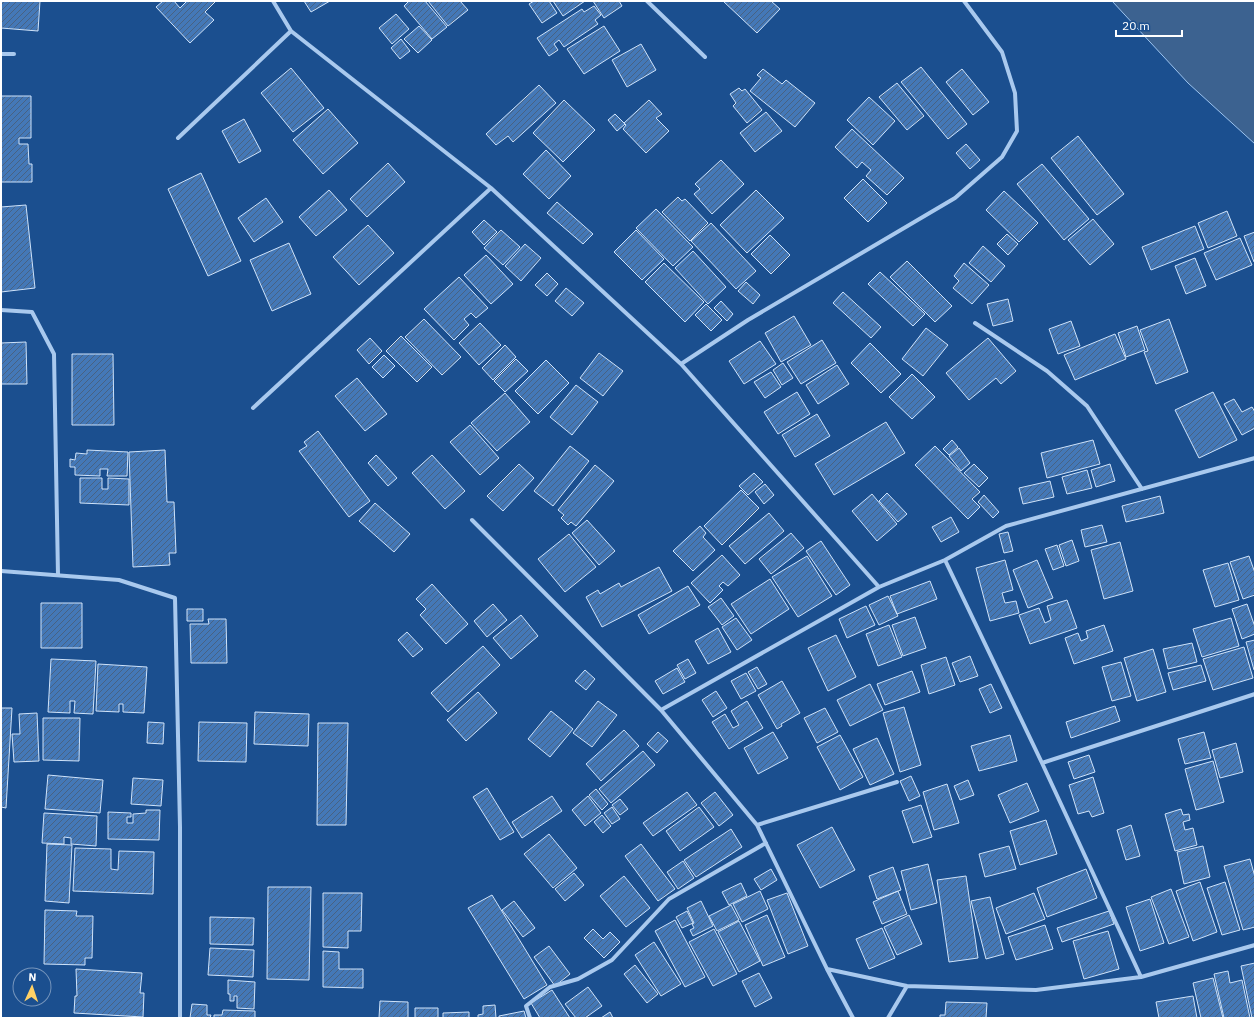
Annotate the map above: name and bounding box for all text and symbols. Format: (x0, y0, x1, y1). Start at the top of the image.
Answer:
scale bar (1116, 12, 1182, 38)
text: 20 m (1122, 18, 1150, 33)
north arrow (12, 967, 52, 1007)
text: N (28, 970, 37, 984)

